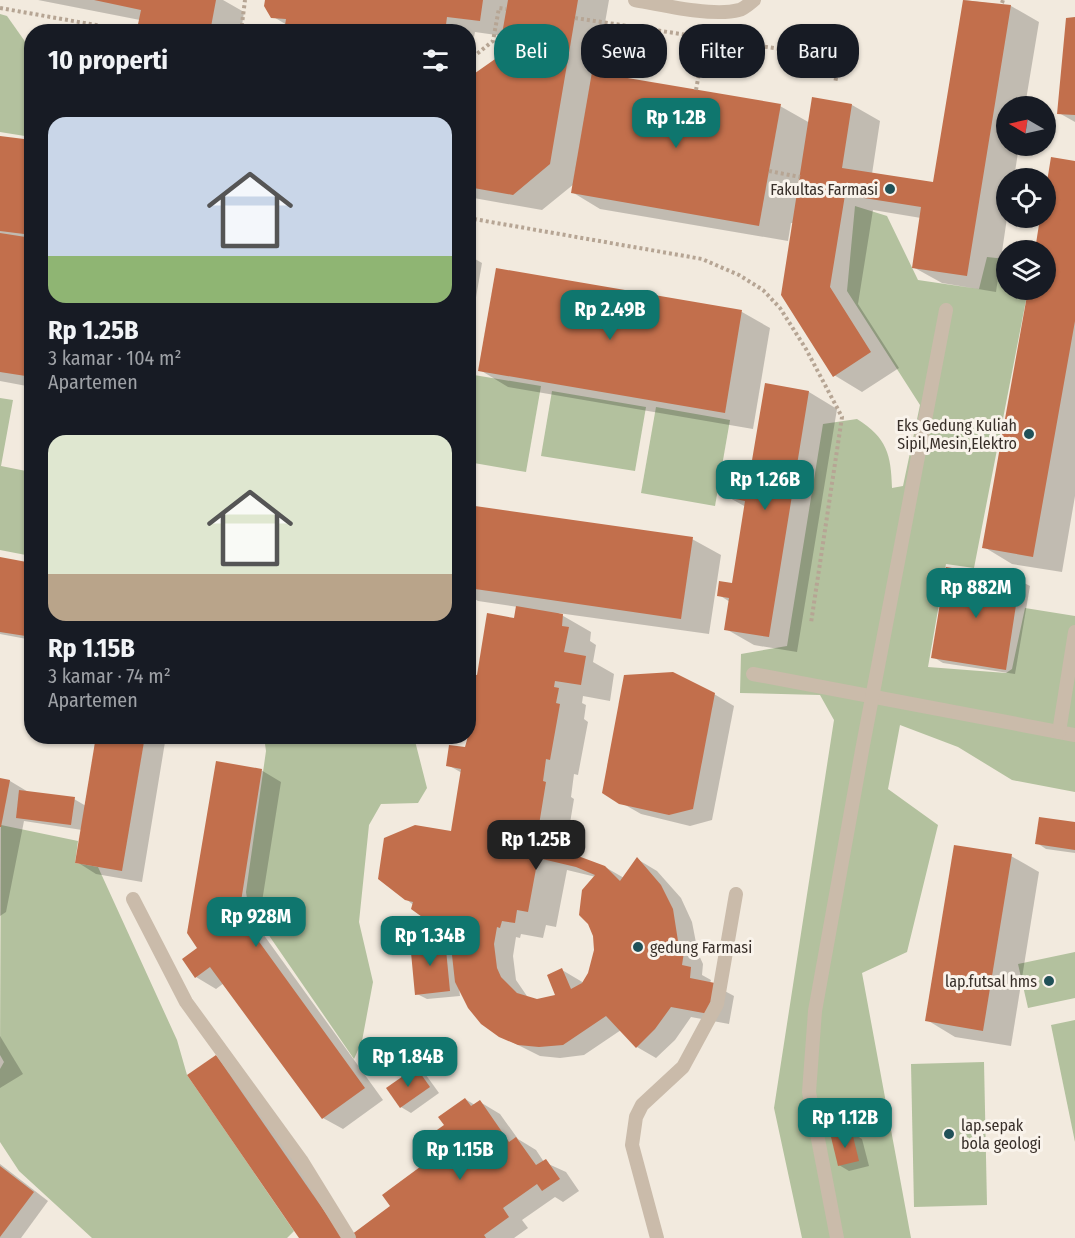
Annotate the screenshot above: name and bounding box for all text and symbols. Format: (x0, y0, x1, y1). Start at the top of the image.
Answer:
chip: Beli (494, 24, 569, 78)
chip: Sewa (581, 24, 667, 78)
chip: Filter (679, 24, 765, 78)
chip: Baru (777, 24, 859, 78)
icon: filters (419, 44, 452, 77)
text: 10 properti (48, 45, 168, 76)
north arrow (996, 96, 1056, 156)
map controls (996, 96, 1056, 300)
pin: Rp 1.2B (621, 98, 731, 149)
text: Rp 1.2B (646, 105, 706, 129)
icon: home (196, 156, 304, 264)
button: locate (996, 168, 1056, 228)
place label: Fakultas Farmasi (770, 180, 878, 199)
marker: Fakultas Farmasi (883, 182, 897, 196)
button: layers (996, 240, 1056, 300)
pin: Rp 2.49B (548, 290, 672, 341)
text: Rp 2.49B (574, 297, 646, 321)
text: Rp 1.25B (48, 315, 138, 346)
text: 3 kamar · 104 m² (48, 346, 181, 370)
text: Apartemen (48, 370, 138, 394)
place label: Eks Gedung Kuliah Sipil,Mesin,Elektro (897, 416, 1017, 453)
marker: Eks Gedung Kuliah Sipil,Mesin,Elektro (1022, 427, 1036, 441)
pin: Rp 1.26B (703, 460, 827, 511)
text: Rp 1.26B (730, 467, 800, 491)
icon: home (196, 474, 304, 582)
pin: Rp 882M (921, 568, 1031, 619)
text: Rp 882M (941, 575, 1011, 599)
text: Rp 1.15B (48, 633, 135, 664)
text: 3 kamar · 74 m² (48, 664, 171, 688)
text: Apartemen (48, 688, 138, 712)
pin: Rp 1.25B (474, 820, 598, 871)
text: Rp 1.25B (501, 827, 571, 851)
pin: Rp 928M (201, 897, 311, 948)
text: Rp 928M (221, 904, 291, 928)
pin: Rp 1.34B (368, 916, 492, 967)
text: Rp 1.34B (395, 923, 465, 947)
place label: gedung Farmasi (650, 938, 752, 957)
marker: gedung Farmasi (631, 940, 645, 954)
place label: lap.futsal hms (945, 972, 1037, 991)
marker: lap.futsal hms (1042, 974, 1056, 988)
pin: Rp 1.84B (346, 1037, 470, 1088)
text: Rp 1.84B (372, 1044, 444, 1068)
pin: Rp 1.12B (783, 1098, 907, 1149)
text: Rp 1.12B (812, 1105, 878, 1129)
place label: lap.sepak bola geologi (961, 1116, 1041, 1153)
marker: lap.sepak bola geologi (942, 1127, 956, 1141)
pin: Rp 1.15B (398, 1130, 522, 1181)
text: Rp 1.15B (427, 1137, 493, 1161)

